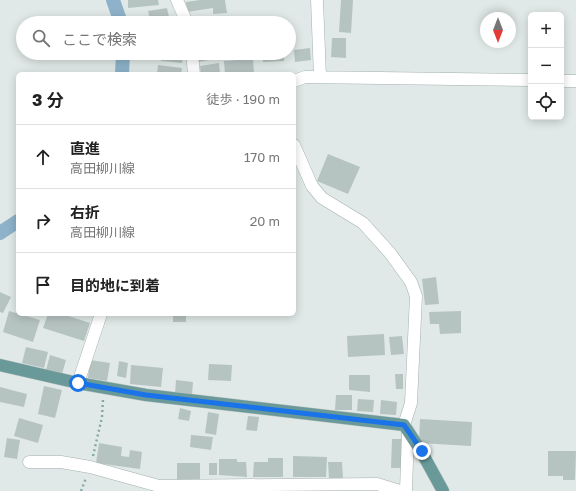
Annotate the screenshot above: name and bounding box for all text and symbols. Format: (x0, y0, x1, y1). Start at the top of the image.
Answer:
north arrow (480, 12, 516, 48)
map controls (528, 12, 564, 120)
button: + (528, 12, 564, 48)
search box (16, 16, 296, 60)
icon: search (30, 27, 52, 49)
text: ここで検索 (62, 30, 137, 48)
button: − (528, 48, 564, 84)
button: locate (528, 84, 564, 120)
text: 3 分 (32, 89, 64, 110)
text: 徒歩 · 190 m (207, 91, 280, 107)
text: 直進 (70, 139, 100, 157)
icon: ahead (32, 146, 54, 168)
text: 170 m (244, 149, 280, 165)
text: 高田柳川線 (70, 160, 135, 176)
text: 右折 (70, 203, 100, 221)
icon: right (32, 210, 54, 232)
text: 20 m (250, 213, 280, 229)
text: 高田柳川線 (70, 224, 135, 240)
icon: arrive (32, 274, 54, 296)
text: 目的地に到着 (70, 276, 160, 294)
route start (69, 374, 87, 392)
route end (413, 442, 431, 460)

